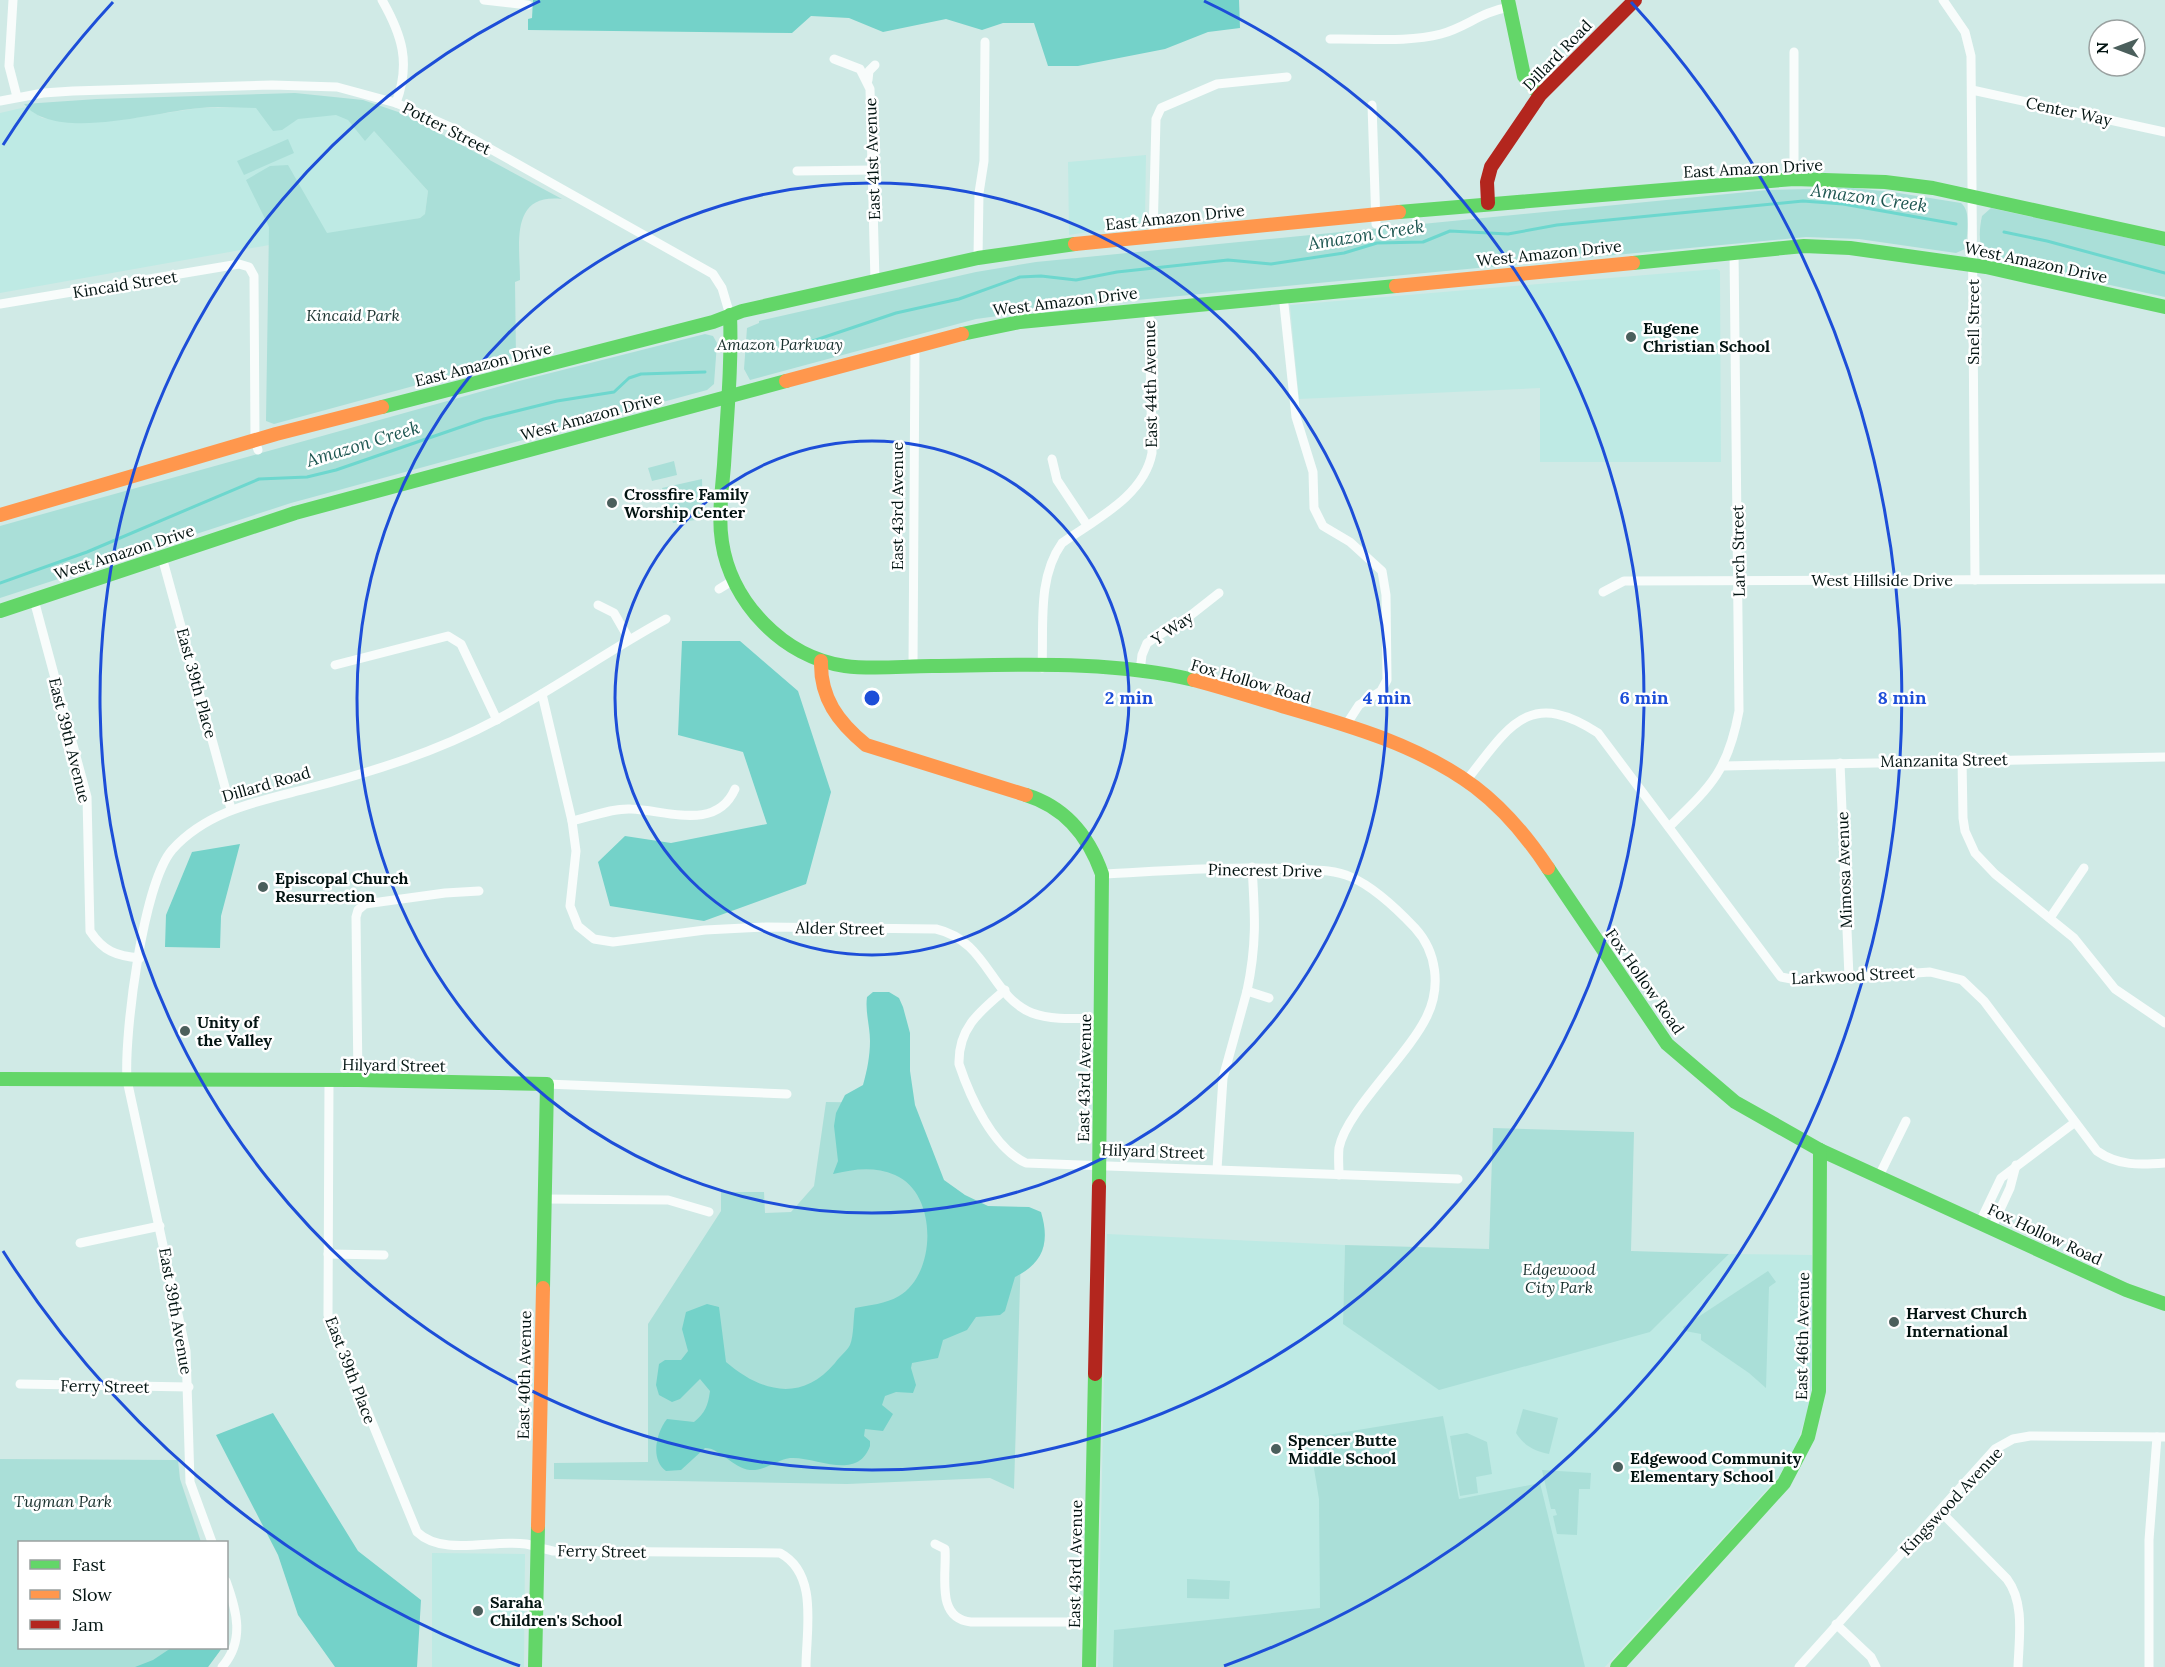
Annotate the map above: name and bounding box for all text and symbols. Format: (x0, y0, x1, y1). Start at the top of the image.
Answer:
street label: Dillard Road (1518, 15, 1596, 95)
north arrow (2087, 18, 2147, 78)
text: N (2092, 42, 2112, 54)
street label: Center Way (2024, 92, 2114, 130)
street label: Potter Street (399, 97, 495, 159)
street label: East 41st Avenue (860, 97, 884, 221)
street label: East Amazon Drive (1683, 154, 1824, 182)
water label: Amazon Creek (1808, 178, 1929, 217)
street label: East Amazon Drive (1104, 200, 1246, 234)
water label: Amazon Creek (1305, 214, 1426, 255)
street label: West Amazon Drive (1475, 235, 1623, 271)
street label: West Amazon Drive (1963, 237, 2110, 287)
street label: Kincaid Street (71, 266, 179, 302)
street label: Snell Street (1963, 278, 1983, 365)
street label: West Amazon Drive (991, 282, 1139, 320)
park label: Kincaid Park (306, 305, 400, 325)
place label: Eugene Christian School (1643, 318, 1770, 356)
street label: East 44th Avenue (1139, 320, 1161, 448)
marker: Eugene Christian School (1624, 330, 1638, 344)
park label: Amazon Parkway (716, 334, 843, 354)
street label: East Amazon Drive (413, 337, 554, 391)
street label: West Amazon Drive (518, 387, 664, 445)
water label: Amazon Creek (302, 415, 422, 472)
street label: East 43rd Avenue (887, 441, 907, 570)
place label: Crossfire Family Worship Center (624, 484, 749, 522)
marker: Crossfire Family Worship Center (605, 496, 619, 510)
street label: Larch Street (1727, 504, 1749, 597)
street label: West Amazon Drive (52, 520, 197, 584)
street label: West Hillside Drive (1811, 570, 1953, 590)
street label: Y Way (1146, 606, 1197, 650)
street label: East 39th Place (173, 626, 221, 741)
street label: Fox Hollow Road (1189, 654, 1314, 708)
street label: East 39th Avenue (45, 675, 95, 805)
text: 2 min (1105, 686, 1154, 709)
text: 4 min (1363, 686, 1412, 709)
text: 6 min (1619, 686, 1669, 709)
text: 8 min (1878, 686, 1927, 709)
centre of rings (862, 688, 882, 708)
street label: Manzanita Street (1880, 749, 2009, 771)
street label: Dillard Road (219, 762, 313, 806)
street label: Mimosa Avenue (1832, 811, 1856, 929)
street label: Pinecrest Drive (1208, 859, 1323, 881)
place label: Episcopal Church Resurrection (275, 868, 409, 906)
marker: Episcopal Church Resurrection (256, 880, 270, 894)
street label: Alder Street (794, 917, 886, 939)
street label: Fox Hollow Road (1601, 924, 1689, 1038)
street label: Larkwood Street (1791, 962, 1916, 988)
place label: Unity of the Valley (197, 1012, 272, 1050)
street label: East 43rd Avenue (1073, 1013, 1095, 1142)
marker: Unity of the Valley (178, 1024, 192, 1038)
street label: Hilyard Street (342, 1054, 447, 1076)
street label: Hilyard Street (1101, 1139, 1206, 1163)
street label: Fox Hollow Road (1985, 1199, 2106, 1269)
street label: East 39th Avenue (155, 1246, 197, 1376)
park label: Edgewood City Park (1522, 1259, 1596, 1297)
street label: East 46th Avenue (1791, 1271, 1813, 1400)
place label: Harvest Church International (1906, 1303, 2027, 1341)
street label: East 40th Avenue (513, 1310, 535, 1440)
street label: East 39th Place (321, 1313, 381, 1427)
marker: Harvest Church International (1887, 1315, 1901, 1329)
street label: Ferry Street (60, 1375, 151, 1397)
place label: Spencer Butte Middle School (1288, 1430, 1397, 1468)
marker: Spencer Butte Middle School (1269, 1442, 1283, 1456)
street label: Kingswood Avenue (1896, 1442, 2007, 1559)
place label: Edgewood Community Elementary School (1630, 1448, 1802, 1486)
marker: Edgewood Community Elementary School (1611, 1460, 1625, 1474)
park label: Tugman Park (14, 1491, 112, 1511)
street label: East 43rd Avenue (1064, 1499, 1086, 1628)
street label: Ferry Street (557, 1540, 648, 1562)
legend (18, 1541, 228, 1649)
text: Fast (72, 1553, 106, 1576)
text: Slow (72, 1583, 112, 1606)
place label: Saraha Children's School (490, 1592, 622, 1630)
marker: Saraha Children's School (471, 1604, 485, 1618)
text: Jam (71, 1613, 104, 1636)

